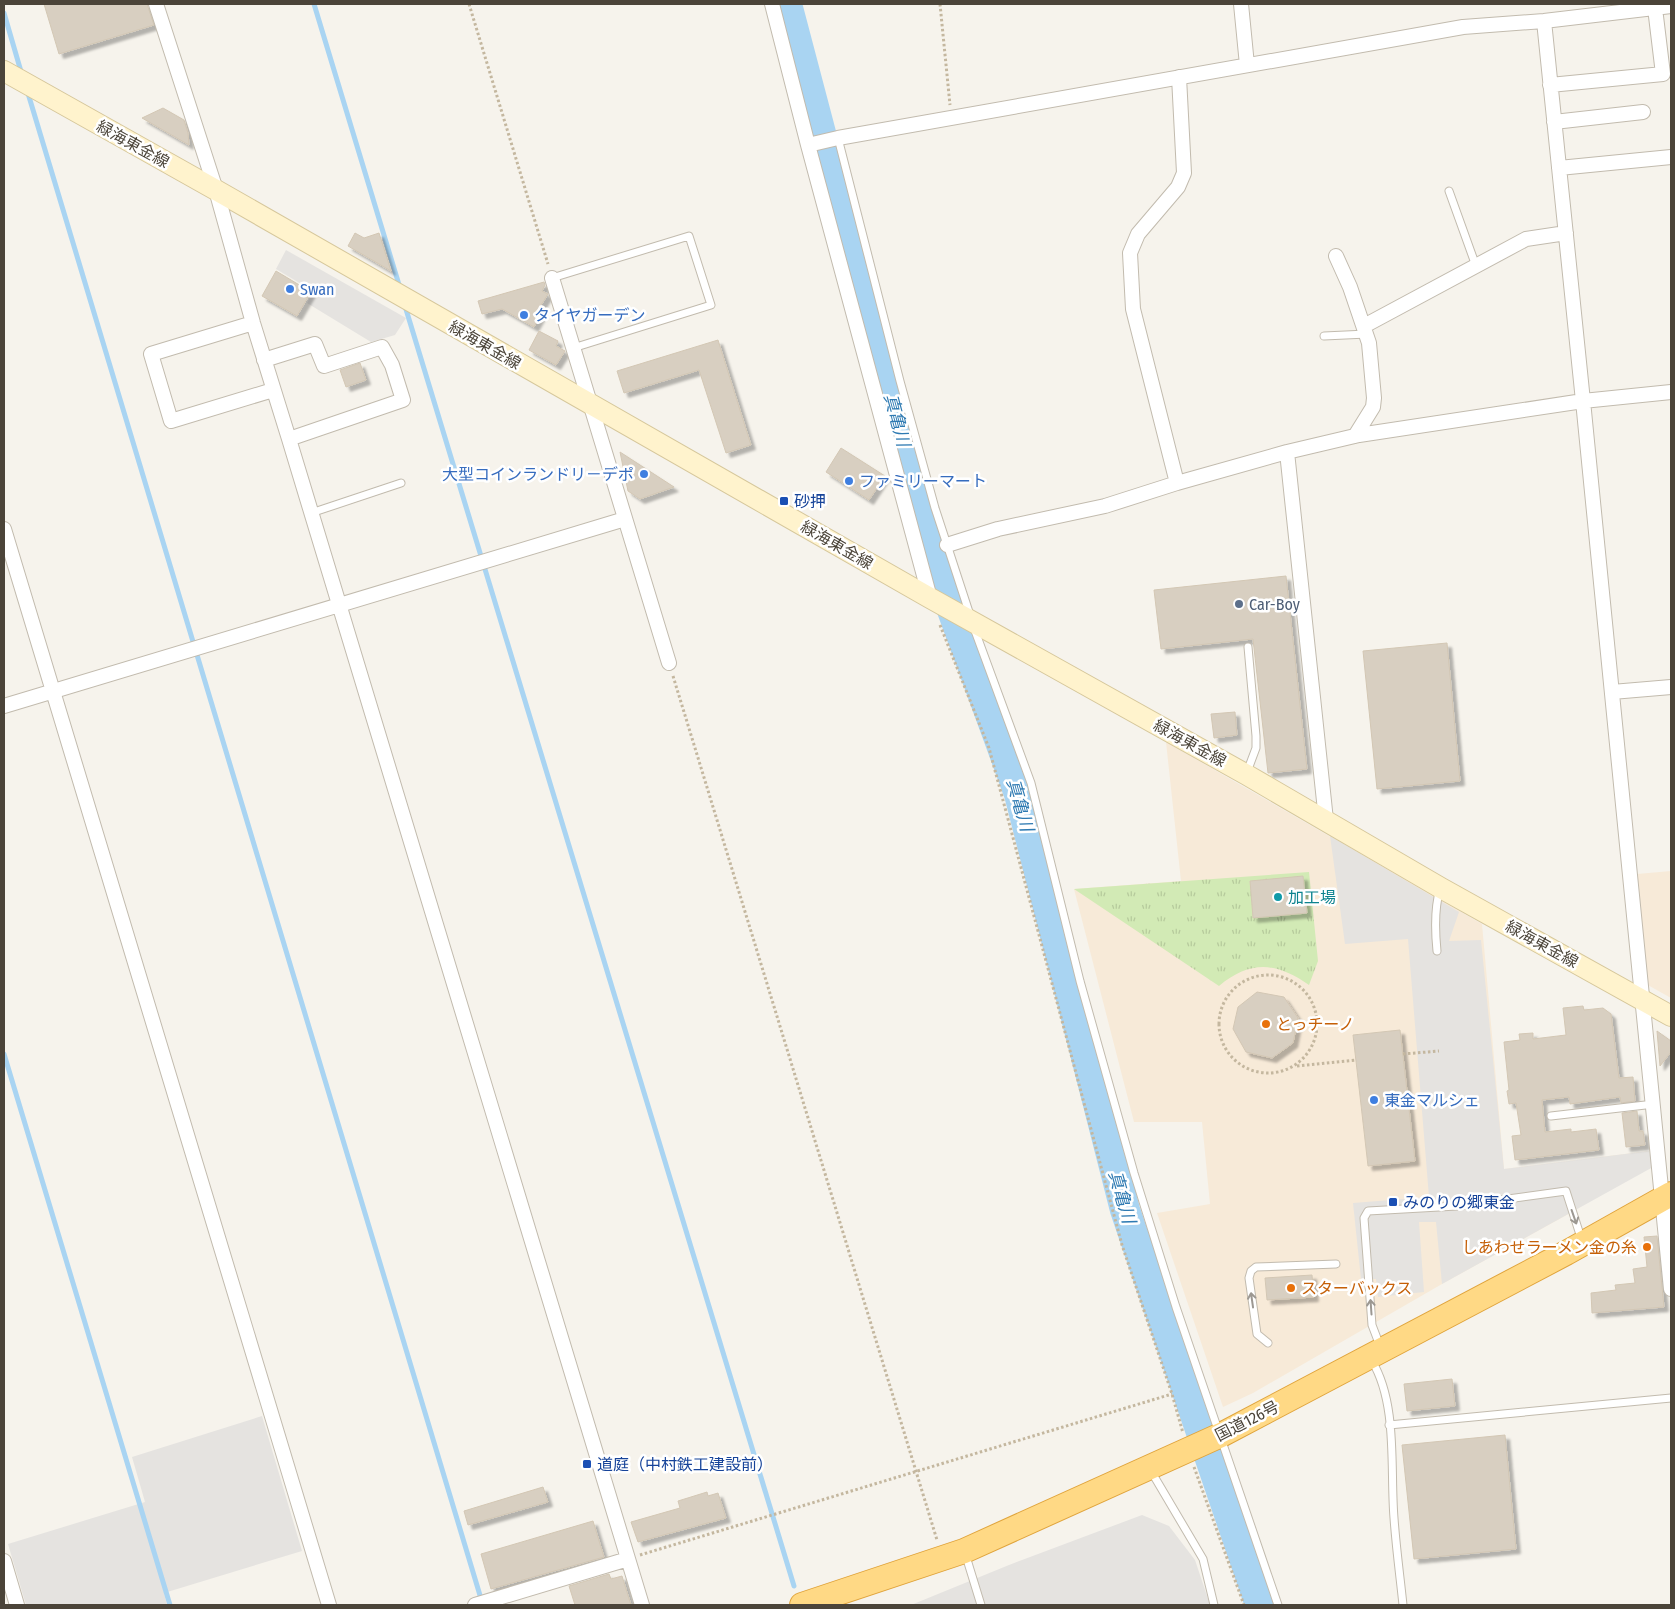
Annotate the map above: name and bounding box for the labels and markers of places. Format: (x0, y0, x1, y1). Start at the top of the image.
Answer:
place label: Swan (300, 280, 334, 299)
marker: Swan (284, 283, 296, 295)
place label: タイヤガーデン (534, 306, 646, 325)
marker: タイヤガーデン (518, 309, 530, 321)
place label: 大型コインランドリ－デポ (442, 465, 634, 484)
marker: 大型コインランドリ－デポ (638, 468, 650, 480)
place label: ファミリーマート (859, 472, 987, 491)
marker: ファミリーマート (843, 475, 855, 487)
place label: 砂押 (794, 492, 826, 511)
marker: 砂押 (778, 495, 790, 507)
place label: Car-Boy (1249, 595, 1301, 614)
marker: Car-Boy (1233, 598, 1245, 610)
place label: 加工場 (1288, 888, 1336, 907)
marker: 加工場 (1272, 891, 1284, 903)
place label: とっチーノ (1276, 1015, 1355, 1034)
marker: とっチーノ (1260, 1018, 1272, 1030)
place label: 東金マルシェ (1384, 1091, 1480, 1110)
marker: 東金マルシェ (1368, 1094, 1380, 1106)
place label: みのりの郷東金 (1403, 1193, 1515, 1212)
marker: みのりの郷東金 (1387, 1196, 1399, 1208)
place label: しあわせラーメン金の糸 (1462, 1238, 1637, 1257)
marker: しあわせラーメン金の糸 (1641, 1241, 1653, 1253)
place label: スターバックス (1301, 1279, 1412, 1298)
marker: スターバックス (1285, 1282, 1297, 1294)
place label: 道庭（中村鉄工建設前） (597, 1455, 773, 1474)
marker: 道庭（中村鉄工建設前） (581, 1458, 593, 1470)

